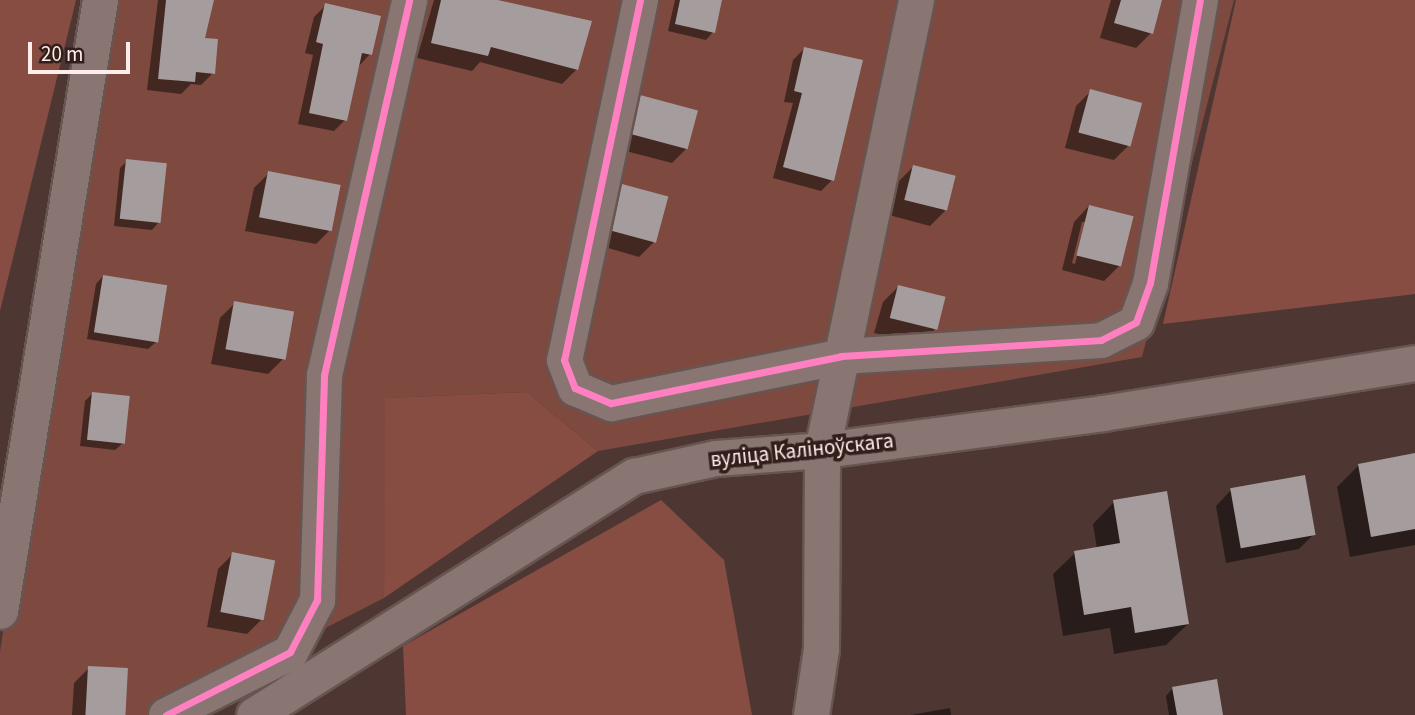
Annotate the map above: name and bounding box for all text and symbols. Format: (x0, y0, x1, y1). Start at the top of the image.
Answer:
scale bar (32, 28, 133, 72)
text: 20 m (41, 39, 83, 69)
street label: вуліца Каліноўскага (709, 428, 895, 472)

